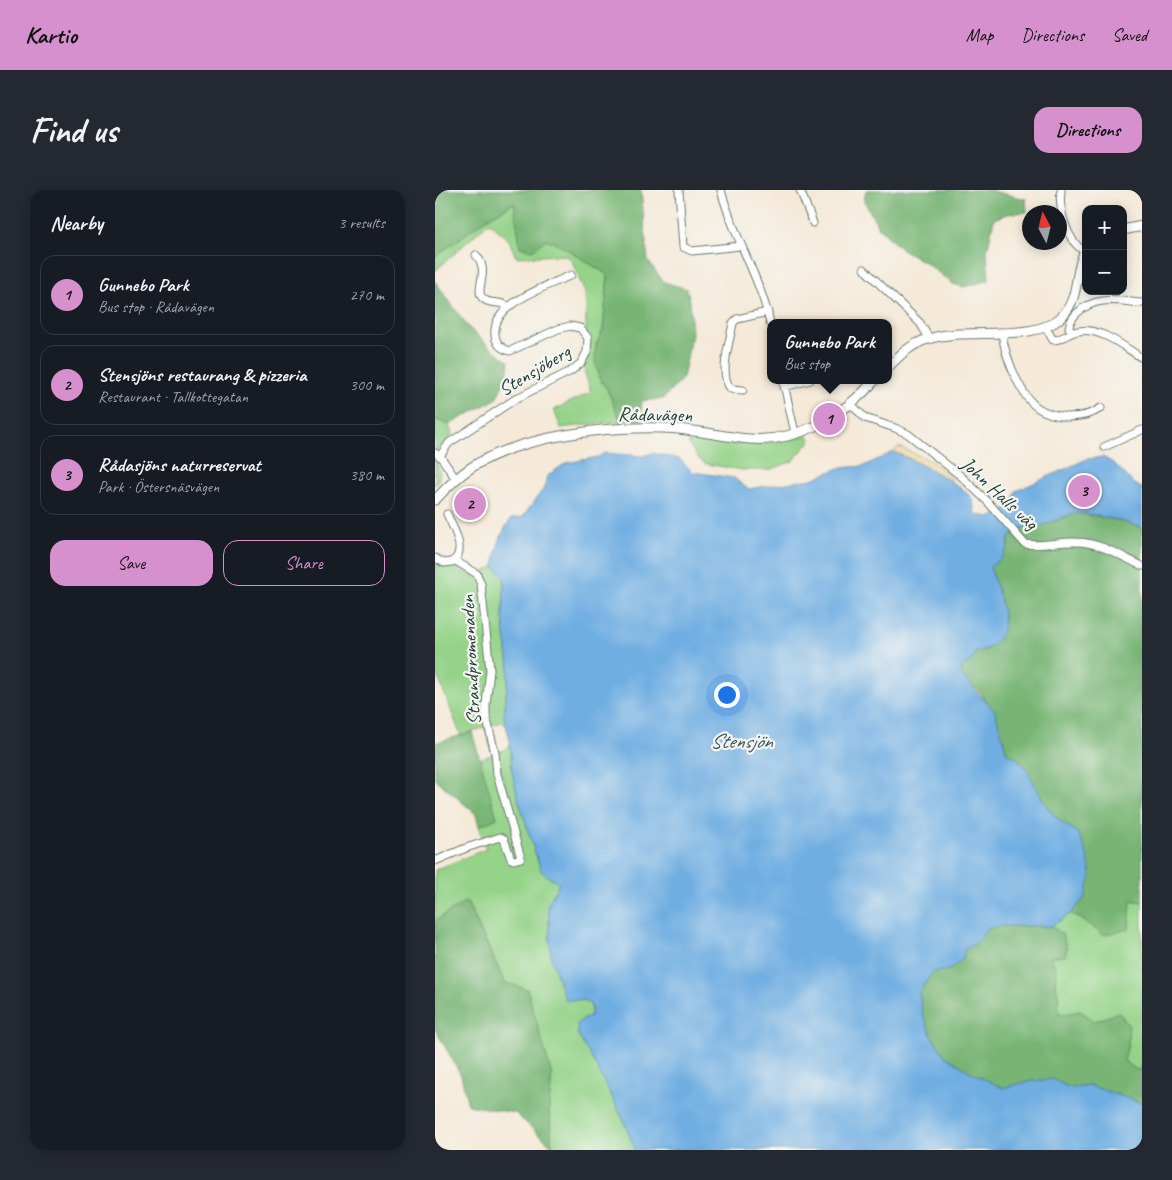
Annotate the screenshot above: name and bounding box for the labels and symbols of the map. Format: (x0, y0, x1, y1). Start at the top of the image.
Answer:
north arrow (1022, 205, 1067, 250)
street label: Stensjöberg (494, 338, 576, 402)
pin: 1 (813, 400, 845, 438)
street label: Rådavägen (618, 401, 693, 428)
street label: John Halls väg (955, 451, 1044, 536)
pin: 3 (1068, 472, 1100, 510)
pin: 2 (454, 485, 486, 523)
street label: Strandpromenaden (455, 593, 486, 726)
your location (714, 682, 740, 708)
water label: Stensjön (710, 728, 774, 754)

